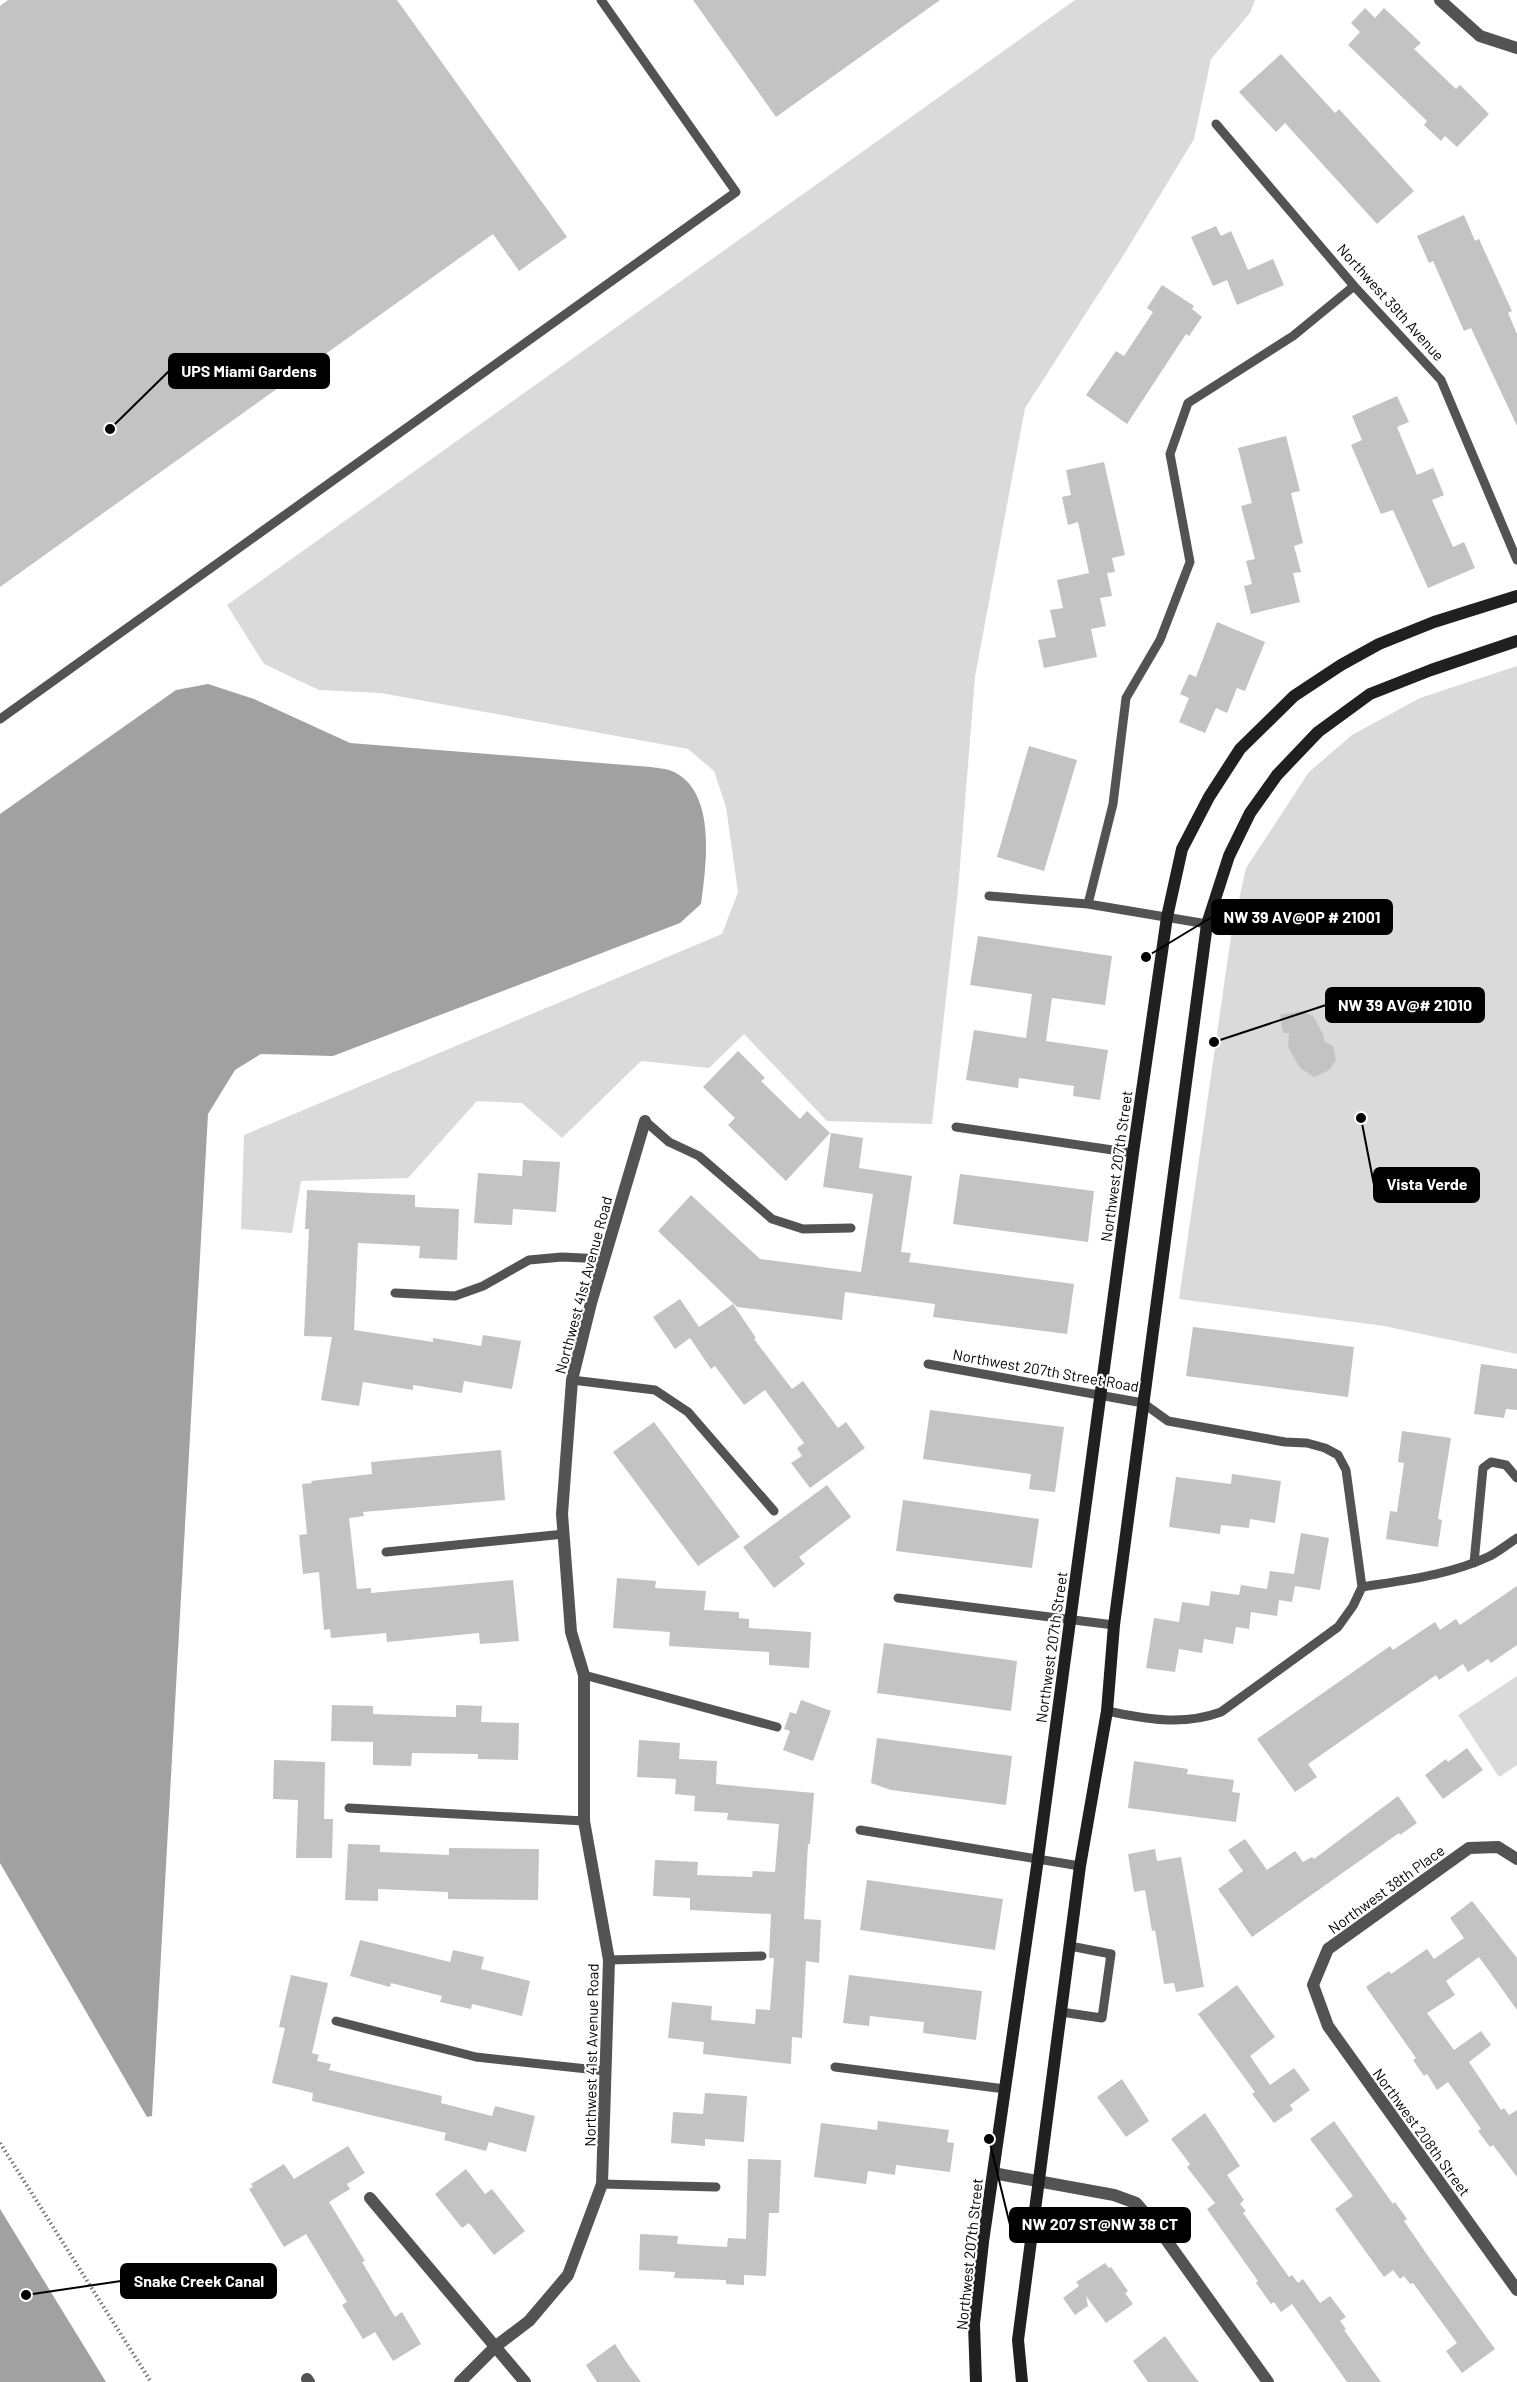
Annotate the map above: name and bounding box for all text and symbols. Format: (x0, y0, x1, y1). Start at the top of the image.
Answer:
street label: Northwest 39th Avenue (1334, 240, 1448, 364)
callout: UPS Miami Gardens (169, 354, 329, 388)
text: UPS Miami Gardens (181, 361, 317, 380)
callout: NW 39 AV@OP # 21001 (1212, 900, 1392, 934)
text: NW 39 AV@OP # 21001 (1224, 907, 1380, 926)
callout: NW 39 AV@# 21010 (1326, 988, 1484, 1022)
text: NW 39 AV@# 21010 (1338, 995, 1472, 1014)
street label: Northwest 207th Street (1096, 1089, 1136, 1243)
callout: Vista Verde (1374, 1168, 1479, 1202)
text: Vista Verde (1386, 1174, 1468, 1193)
street label: Northwest 41st Avenue Road (551, 1194, 615, 1376)
street label: Northwest 207th Street Road (951, 1345, 1141, 1395)
street label: Northwest 207th Street (1031, 1570, 1071, 1724)
street label: Northwest 38th Place (1324, 1841, 1448, 1937)
street label: Northwest 41st Avenue Road (580, 1963, 602, 2147)
street label: Northwest 208th Street (1370, 2065, 1474, 2199)
street label: Northwest 207th Street (952, 2177, 986, 2331)
callout: NW 207 ST@NW 38 CT (1010, 2208, 1190, 2242)
text: NW 207 ST@NW 38 CT (1022, 2214, 1178, 2233)
callout: Snake Creek Canal (121, 2264, 276, 2298)
text: Snake Creek Canal (134, 2271, 264, 2290)

